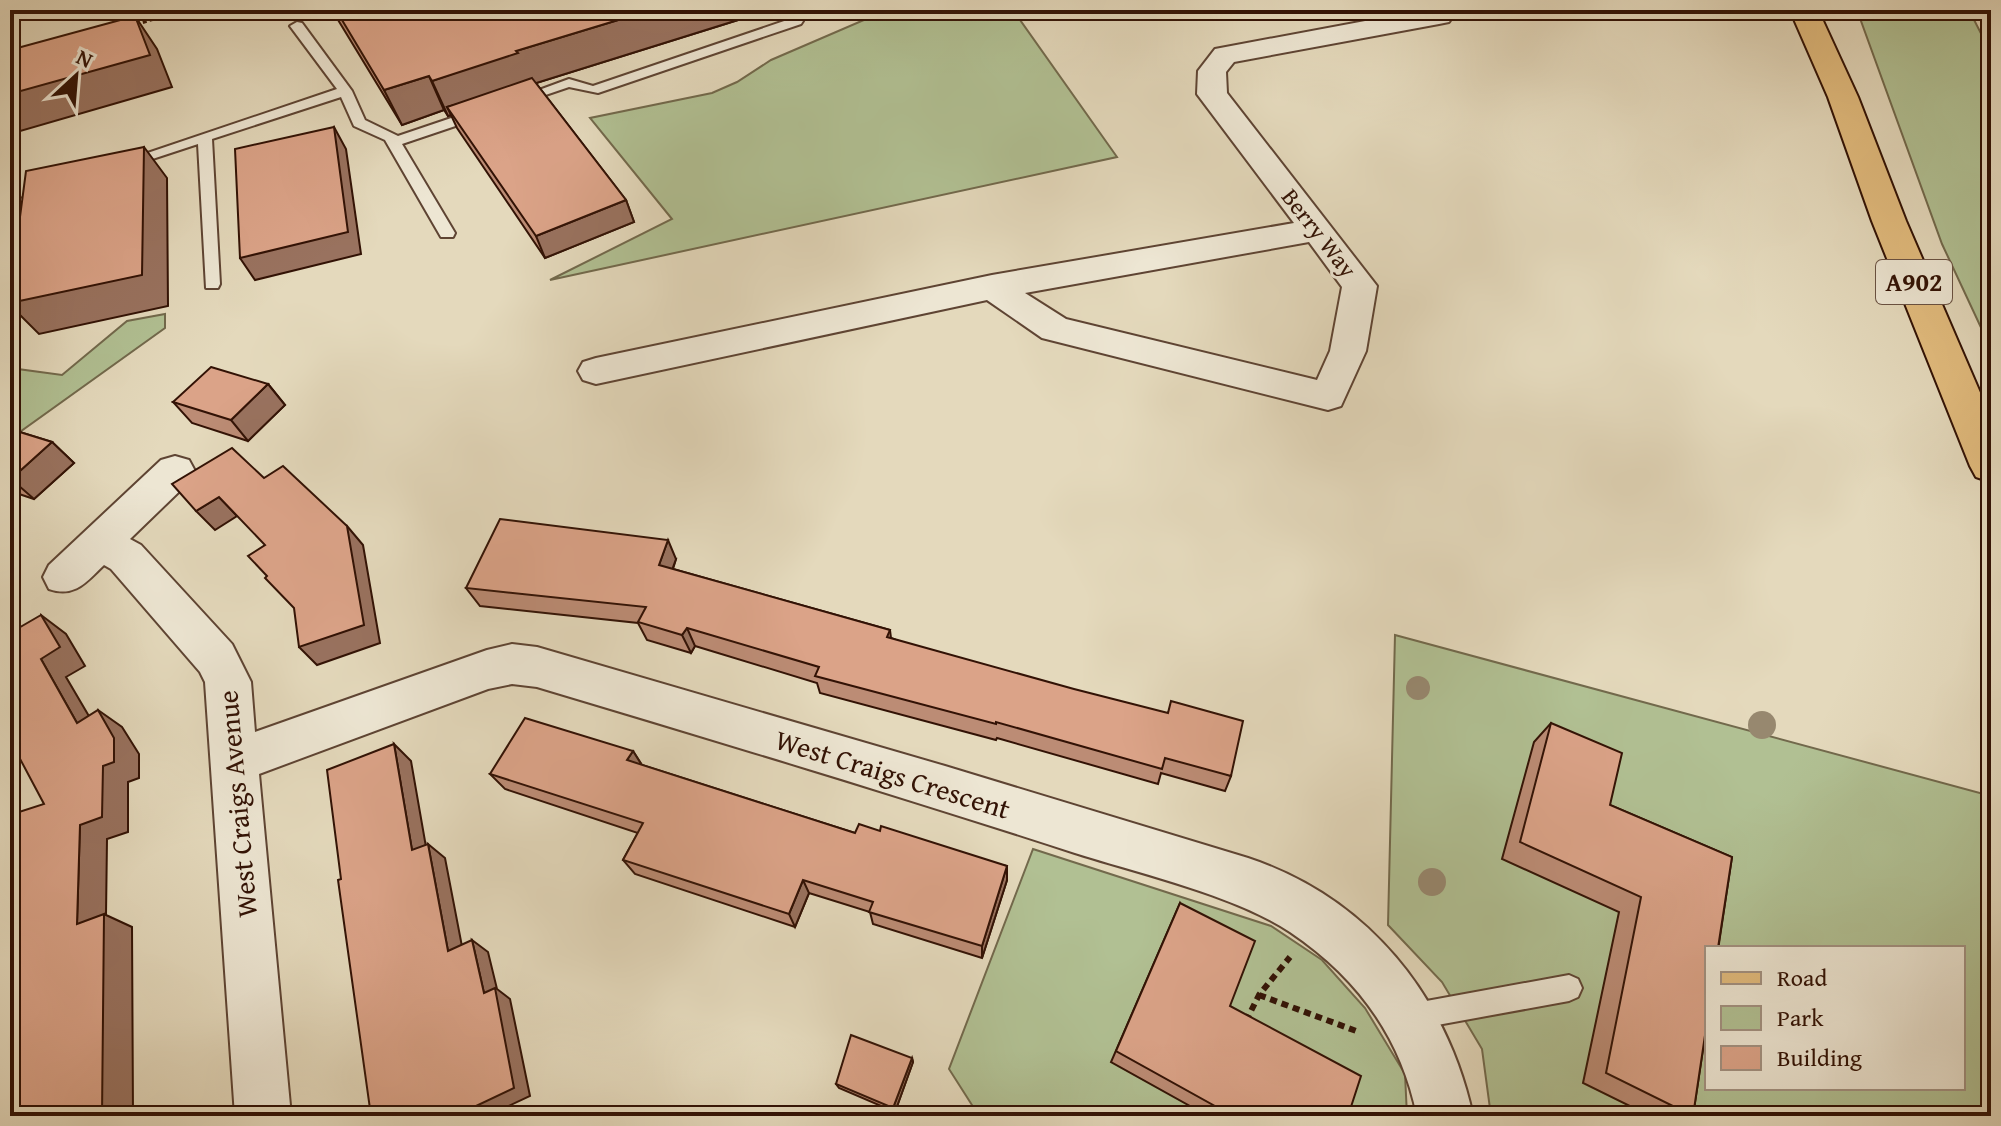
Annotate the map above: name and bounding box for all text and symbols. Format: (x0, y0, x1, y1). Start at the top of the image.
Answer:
north arrow (36, 36, 116, 116)
text: N (71, 40, 99, 76)
street label: Berry Way (1273, 181, 1365, 285)
road number: A902 (1876, 260, 1952, 304)
street label: West Craigs Avenue (206, 689, 267, 919)
street label: West Craigs Crescent (771, 718, 1016, 829)
legend (1705, 946, 1965, 1090)
text: Road (1777, 960, 1827, 995)
text: Park (1777, 1000, 1824, 1035)
text: Building (1777, 1040, 1862, 1075)

